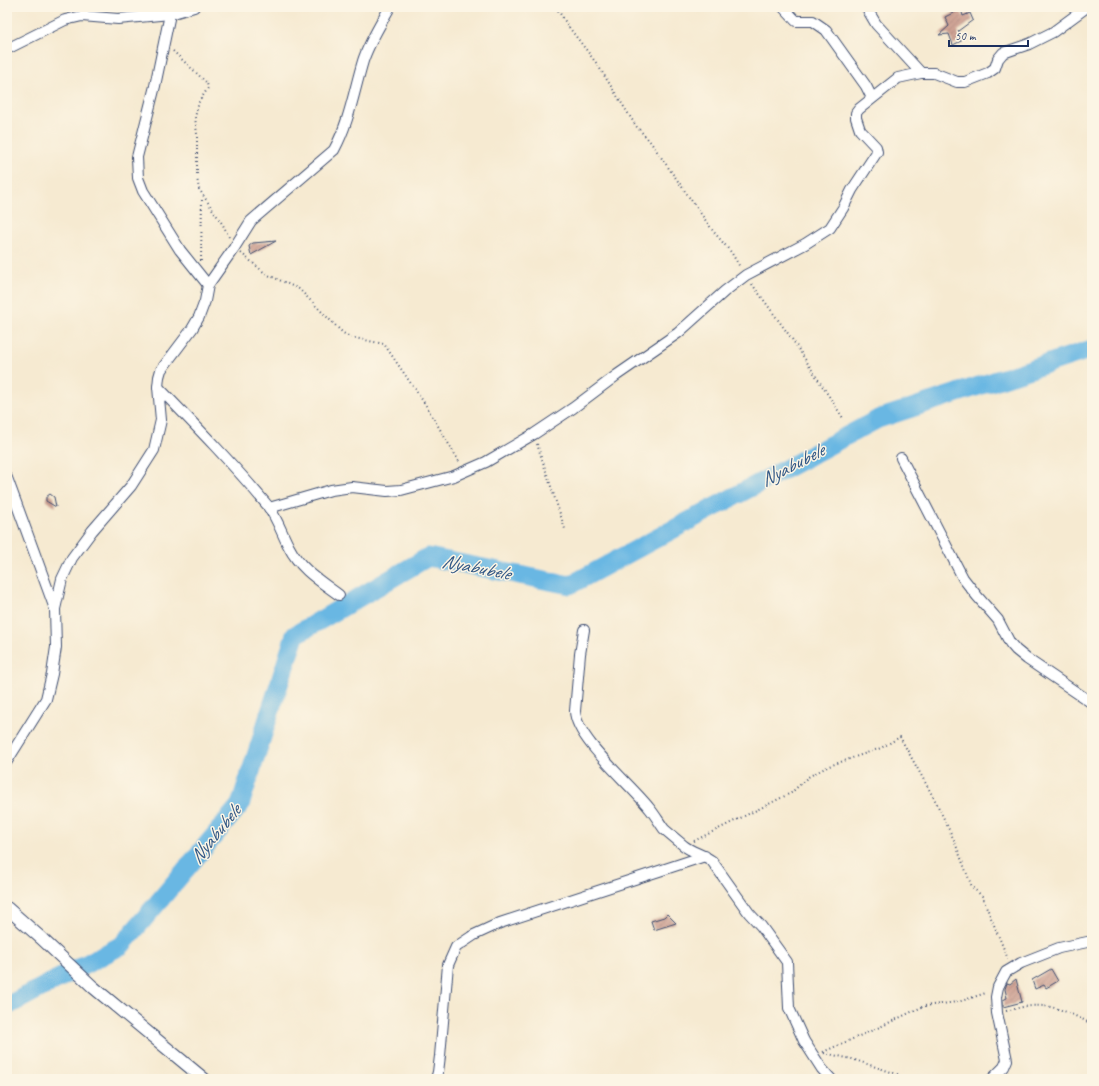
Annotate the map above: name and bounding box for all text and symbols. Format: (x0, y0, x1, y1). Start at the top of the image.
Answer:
scale bar (949, 22, 1028, 48)
text: 50 m (955, 28, 977, 44)
water label: Nyabubele (756, 436, 831, 492)
water label: Nyabubele (440, 548, 516, 586)
water label: Nyabubele (184, 797, 249, 869)

